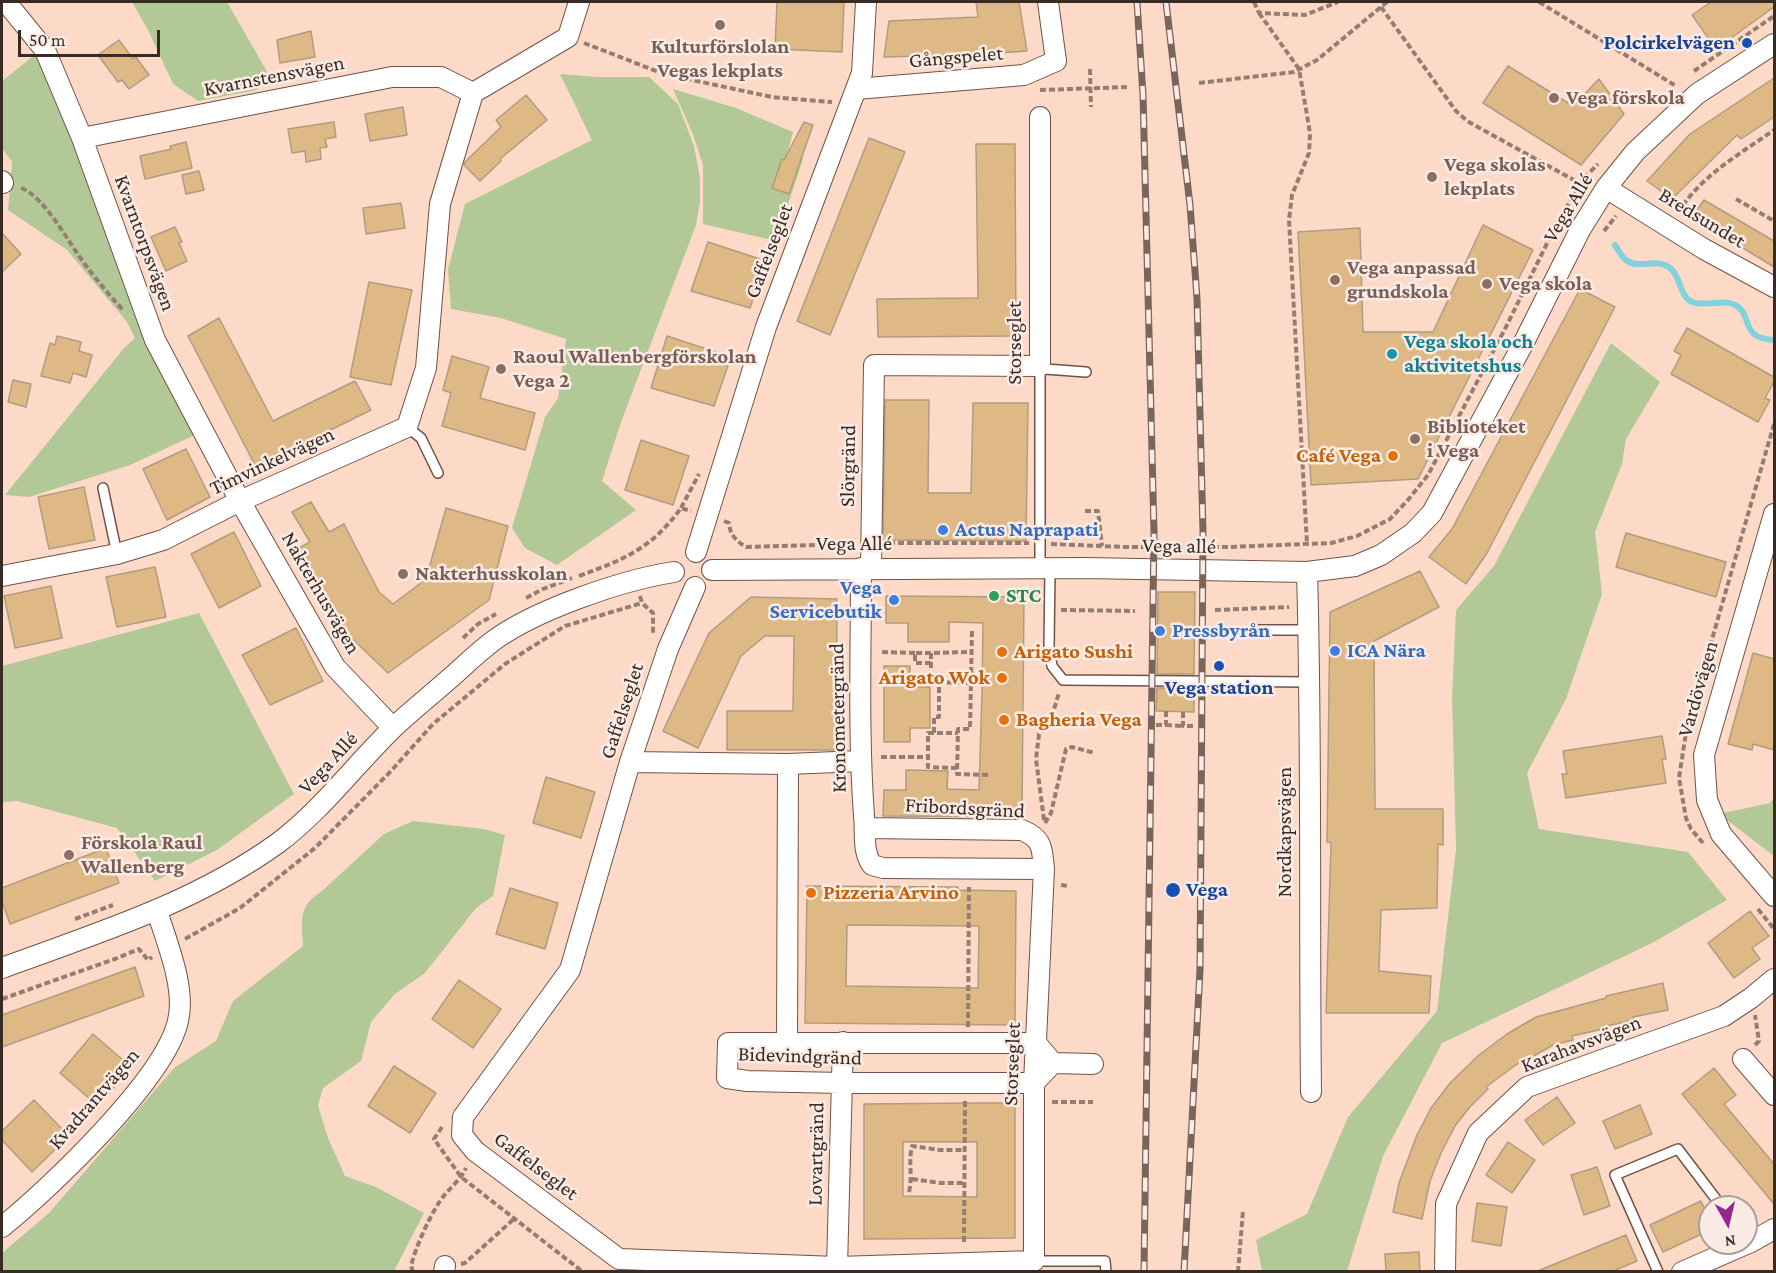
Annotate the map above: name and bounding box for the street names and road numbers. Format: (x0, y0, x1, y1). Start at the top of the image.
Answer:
street label: Gångspelet (908, 40, 1004, 74)
street label: Kvarnstensvägen (202, 50, 346, 102)
street label: Vega Allé (1538, 169, 1598, 247)
street label: Kvarntorpsvägen (109, 172, 181, 314)
street label: Bredsundet (1654, 182, 1750, 254)
street label: Gaffelseglet (739, 200, 799, 302)
street label: Storseglet (1002, 301, 1028, 385)
street label: Timvinkelvägen (206, 421, 338, 501)
street label: Slörgränd (835, 425, 861, 507)
street label: Nakterhusvägen (276, 527, 366, 659)
street label: Vega Allé (816, 531, 892, 557)
street label: Vega allé (1142, 533, 1216, 559)
street label: Vardövägen (1672, 638, 1724, 740)
street label: Kronometergränd (824, 643, 852, 793)
street label: Gaffelseglet (595, 660, 649, 762)
street label: Vega Allé (293, 727, 363, 799)
street label: Nordkapsvägen (1272, 767, 1298, 897)
street label: Fribordsgränd (904, 792, 1026, 824)
street label: Karahavsvägen (1517, 1010, 1645, 1078)
street label: Storseglet (998, 1022, 1026, 1106)
street label: Bidevindgränd (738, 1041, 862, 1071)
street label: Kvadrantvägen (43, 1043, 145, 1155)
street label: Lovartgränd (802, 1102, 830, 1206)
street label: Gaffelseglet (489, 1126, 583, 1206)

